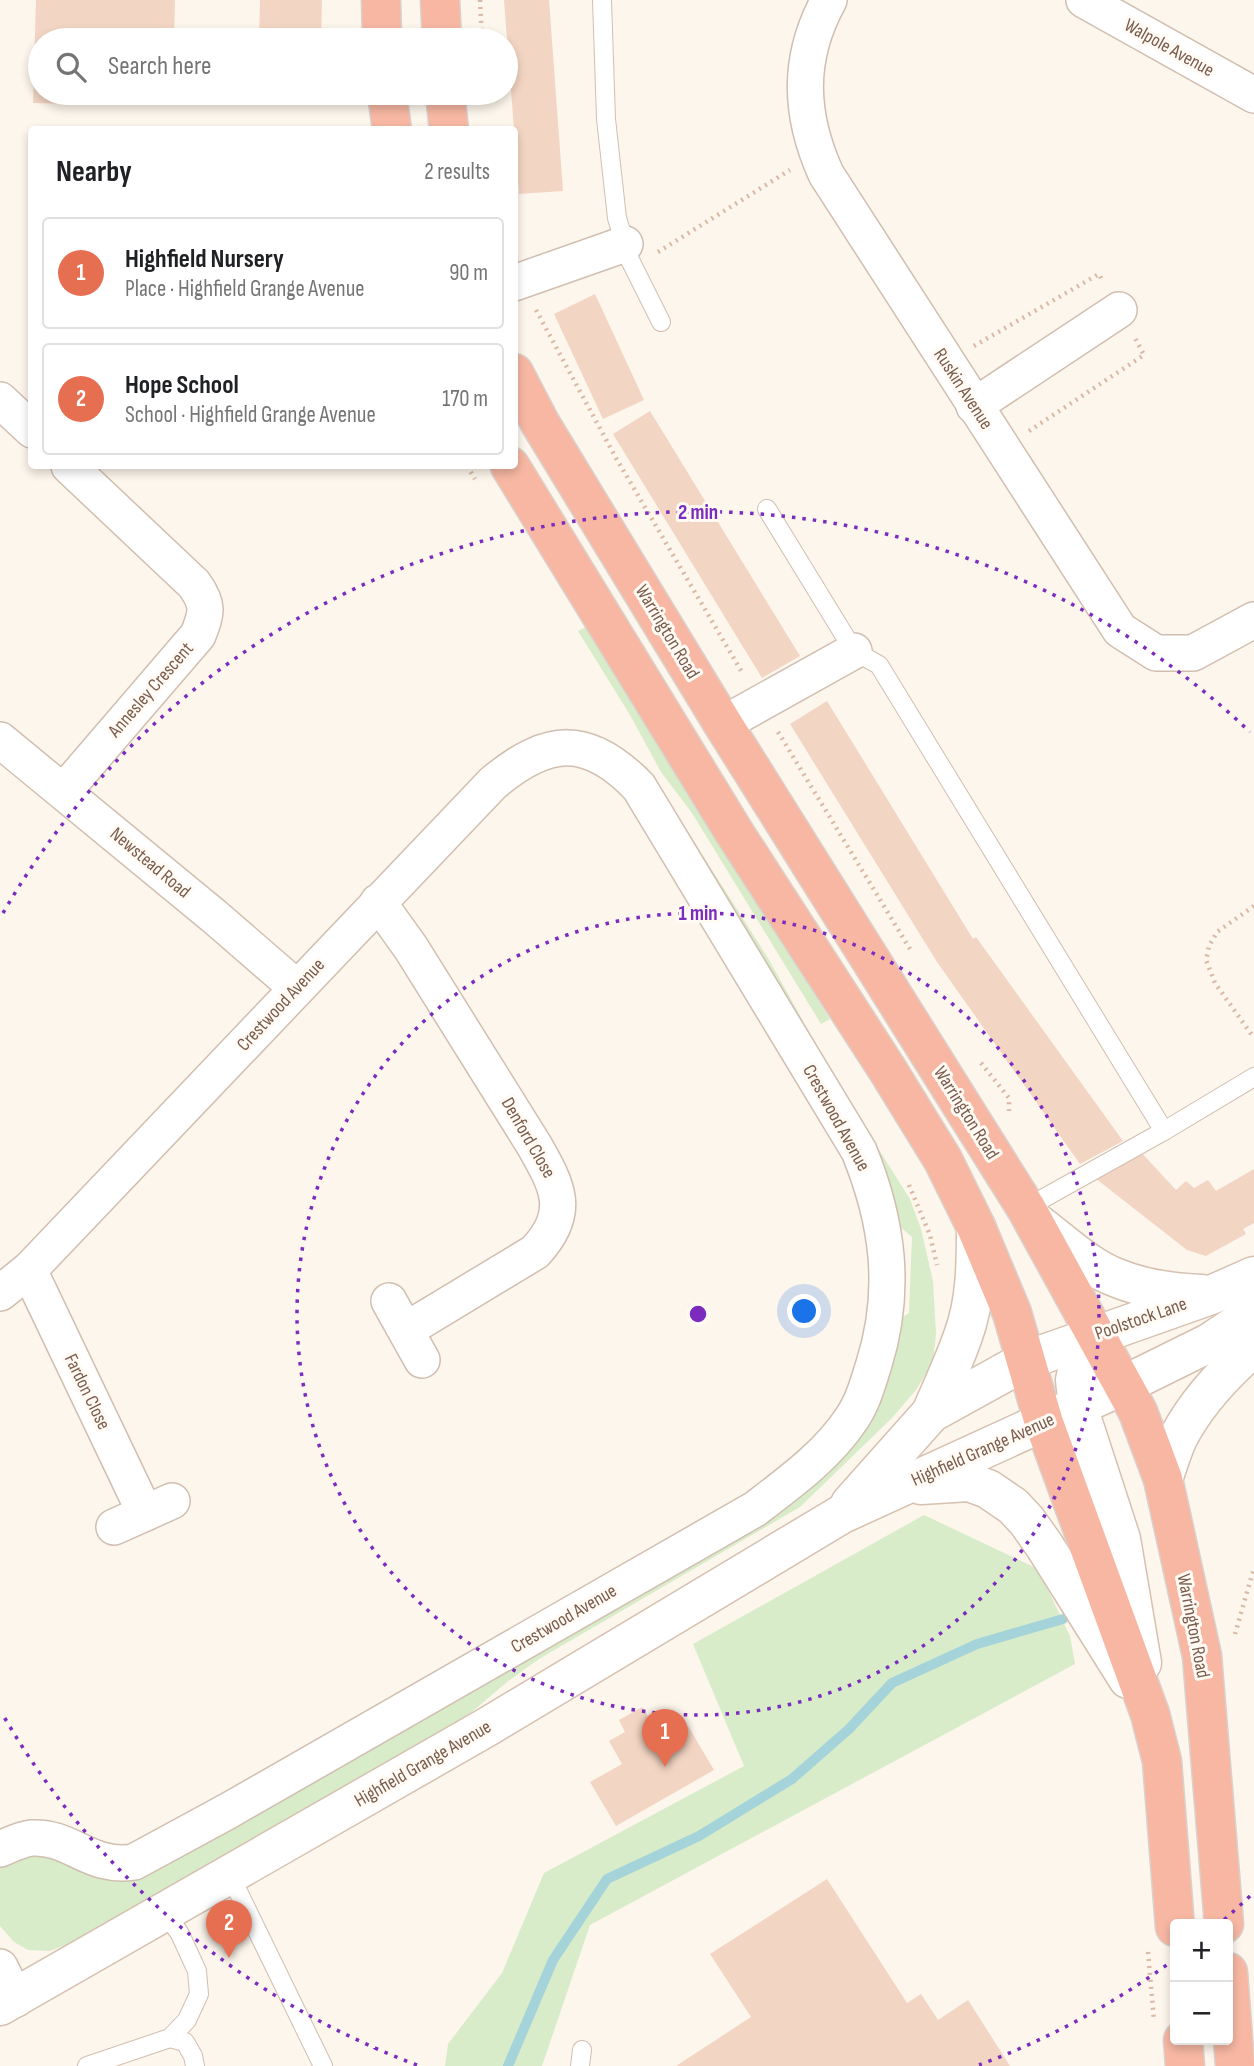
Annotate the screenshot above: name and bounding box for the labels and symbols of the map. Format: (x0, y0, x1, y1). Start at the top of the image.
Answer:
street label: Walpole Avenue (1120, 14, 1218, 82)
street label: Ruskin Avenue (928, 344, 998, 434)
text: 2 min (678, 500, 718, 525)
street label: Warrington Road (630, 581, 704, 683)
street label: Annesley Crescent (103, 638, 199, 743)
street label: Newstead Road (105, 823, 195, 903)
text: 1 min (678, 901, 718, 926)
street label: Crestwood Avenue (232, 954, 330, 1056)
street label: Crestwood Avenue (797, 1061, 875, 1175)
street label: Warrington Road (928, 1062, 1004, 1164)
street label: Denford Close (496, 1094, 560, 1182)
street label: Poolstock Lane (1092, 1293, 1190, 1345)
your location (787, 1294, 821, 1328)
centre of rings (686, 1302, 710, 1326)
street label: Fardon Close (59, 1350, 115, 1434)
street label: Highfield Grange Avenue (908, 1408, 1058, 1492)
street label: Warrington Road (1172, 1572, 1214, 1680)
street label: Crestwood Avenue (507, 1579, 621, 1659)
pin: 1 (642, 1709, 688, 1767)
street label: Highfield Grange Avenue (351, 1716, 495, 1812)
pin: 2 (206, 1900, 252, 1958)

